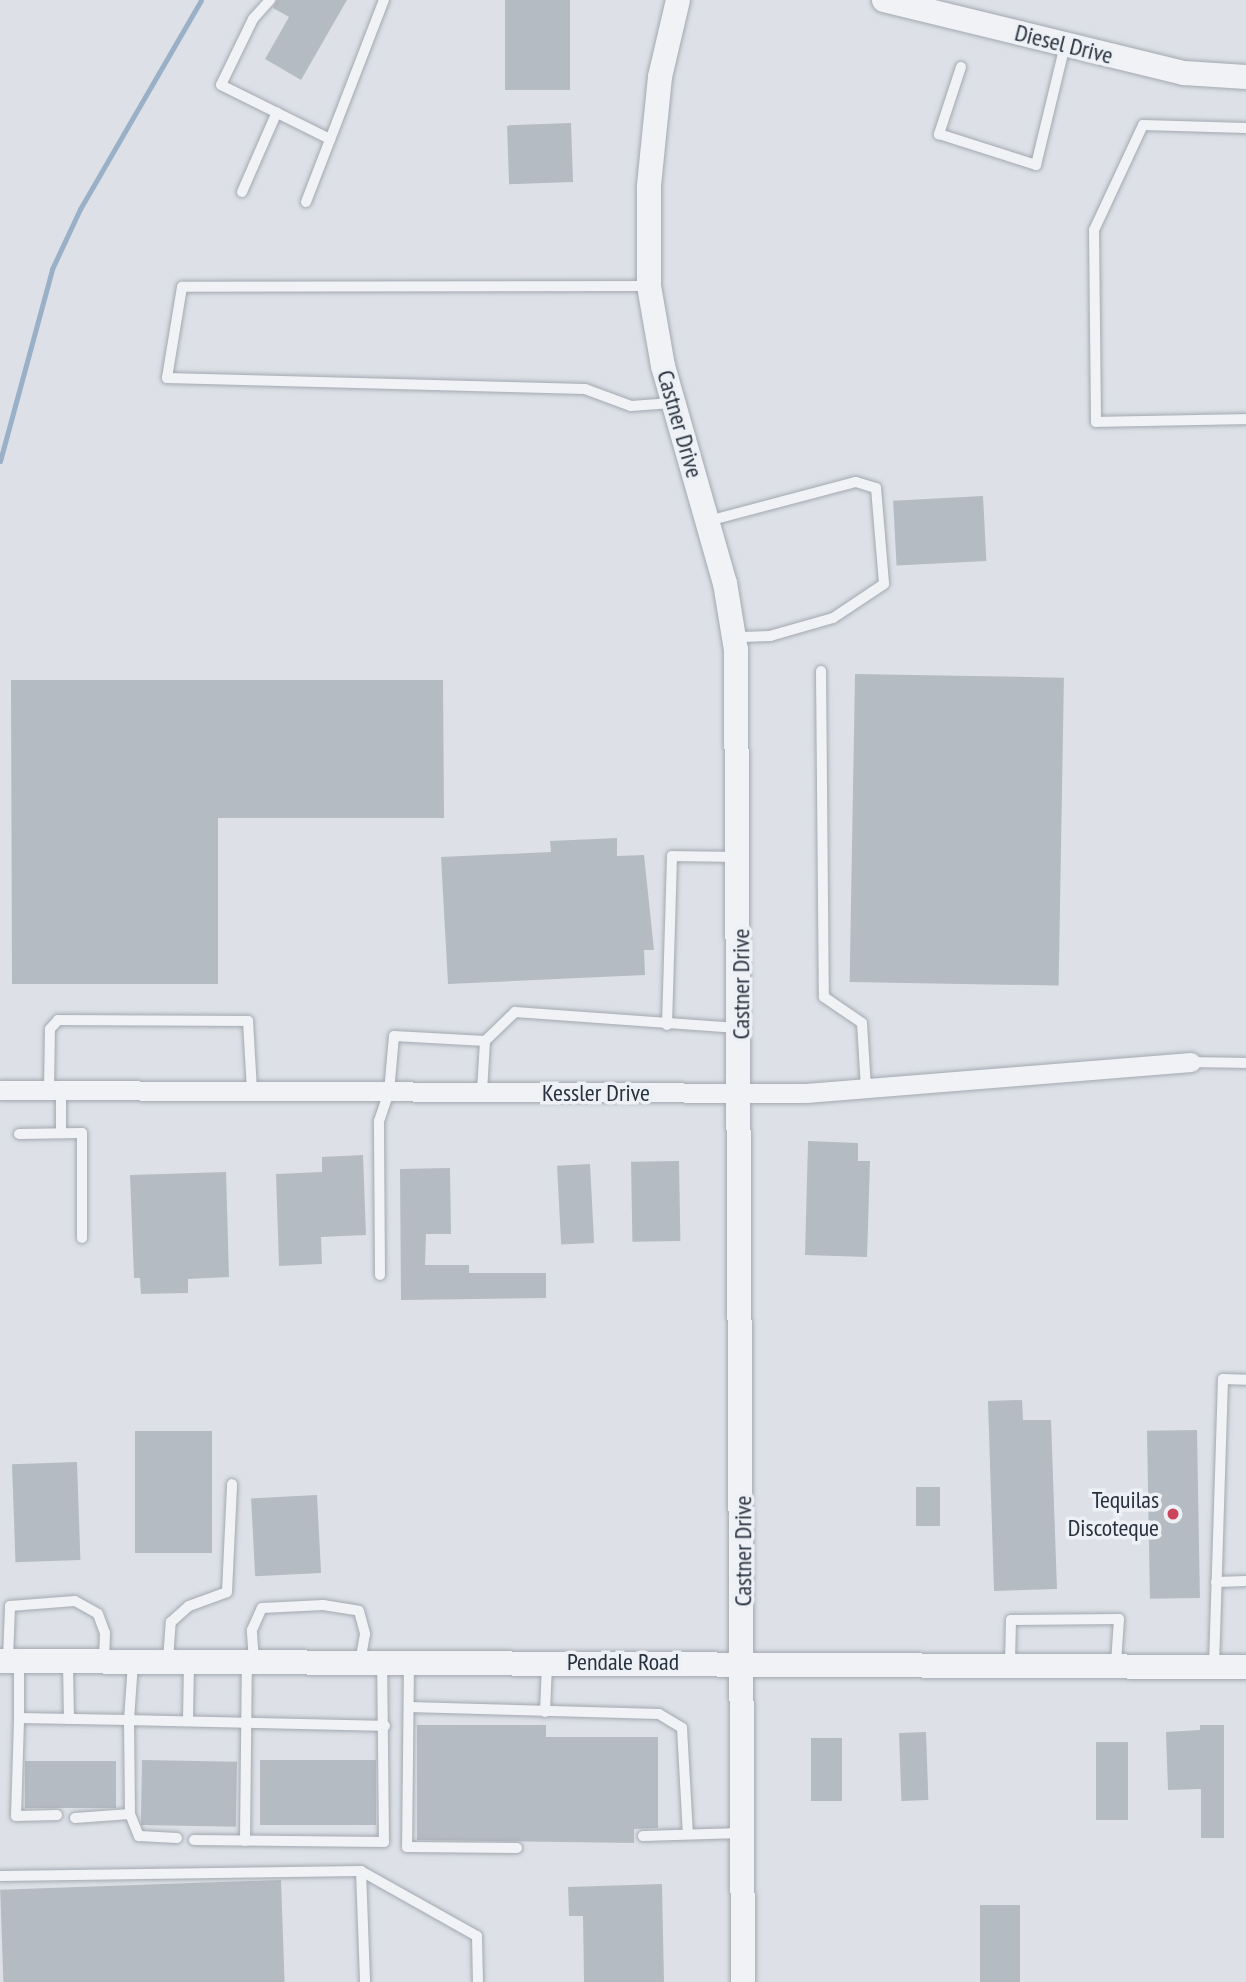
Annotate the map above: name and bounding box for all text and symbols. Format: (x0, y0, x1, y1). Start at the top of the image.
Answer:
street label: Diesel Drive (1012, 18, 1116, 70)
street label: Castner Drive (651, 367, 709, 481)
street label: Castner Drive (727, 929, 755, 1039)
street label: Kessler Drive (542, 1079, 650, 1107)
place label: Tequilas Discoteque (1068, 1486, 1159, 1542)
street label: Castner Drive (729, 1496, 757, 1606)
marker: Tequilas Discoteque (1165, 1506, 1181, 1522)
street label: Pendale Road (567, 1648, 679, 1676)

